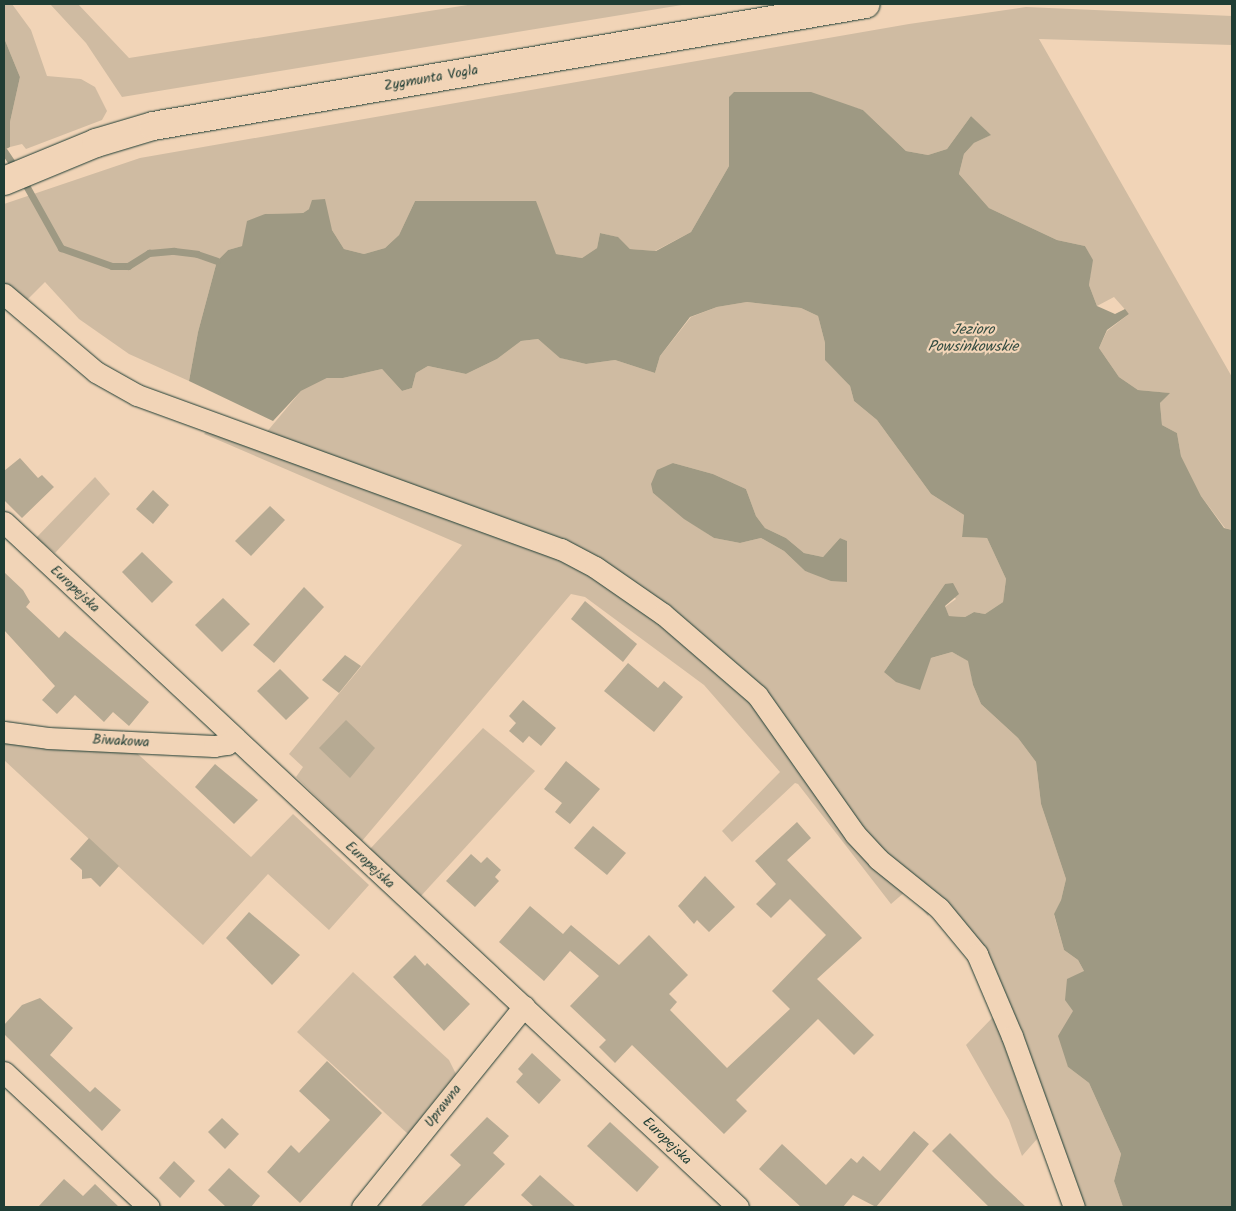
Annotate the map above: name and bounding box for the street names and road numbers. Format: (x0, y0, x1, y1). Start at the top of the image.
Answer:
street label: Zygmunta Vogla (383, 61, 479, 95)
street label: Europejska (47, 562, 103, 616)
street label: Biwakowa (92, 731, 150, 751)
street label: Europejska (342, 838, 398, 892)
street label: Uprawna (421, 1081, 465, 1131)
street label: Europejska (639, 1114, 695, 1168)

